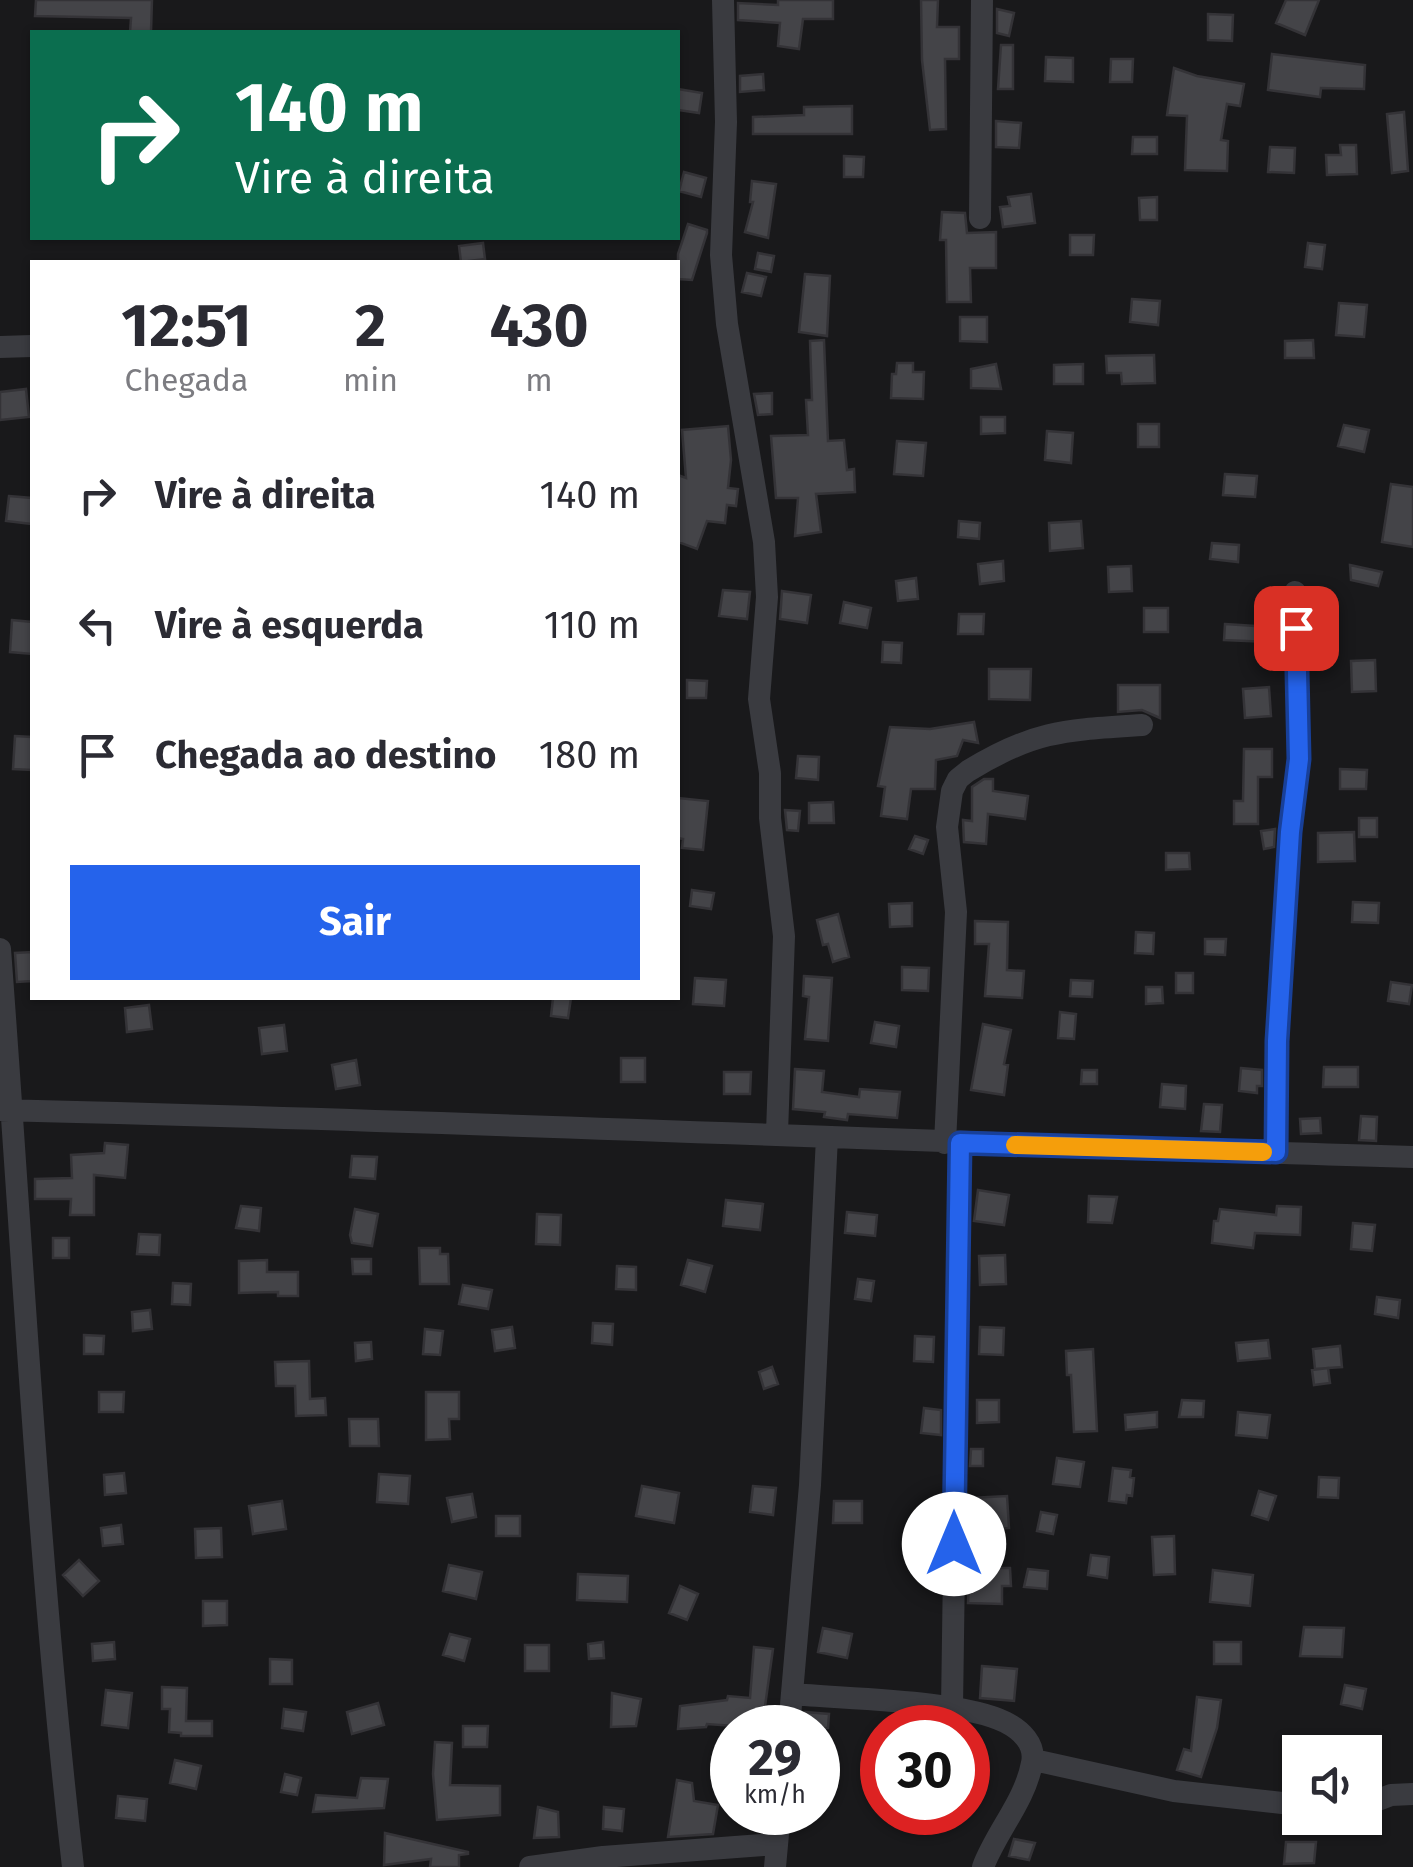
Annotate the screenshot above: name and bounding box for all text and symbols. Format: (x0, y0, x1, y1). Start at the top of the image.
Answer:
text: 140 m (235, 66, 424, 150)
icon: right (70, 70, 200, 200)
text: Vire à direita (235, 151, 495, 205)
text: 12:51 (121, 290, 252, 362)
text: 2 (355, 290, 386, 362)
text: 430 (489, 290, 589, 362)
text: Chegada (125, 361, 248, 399)
text: min (343, 361, 398, 399)
text: m (525, 361, 553, 399)
icon: right (70, 468, 125, 523)
text: Vire à direita (155, 472, 376, 518)
text: 140 m (539, 472, 640, 518)
pin (1254, 586, 1339, 671)
icon: left (70, 598, 125, 653)
icon: arrive (1269, 601, 1324, 656)
text: Vire à esquerda (155, 602, 424, 648)
text: 110 m (544, 602, 640, 648)
icon: arrive (70, 728, 125, 783)
text: Chegada ao destino (155, 732, 497, 778)
text: 180 m (539, 732, 640, 778)
button: Sair (70, 865, 640, 980)
position arrow (902, 1492, 1006, 1596)
speed limit sign: 30 (860, 1705, 990, 1835)
text: 29 (748, 1728, 802, 1788)
map controls (1282, 1735, 1382, 1835)
button: sound (1282, 1735, 1382, 1835)
text: km/h (744, 1780, 806, 1810)

